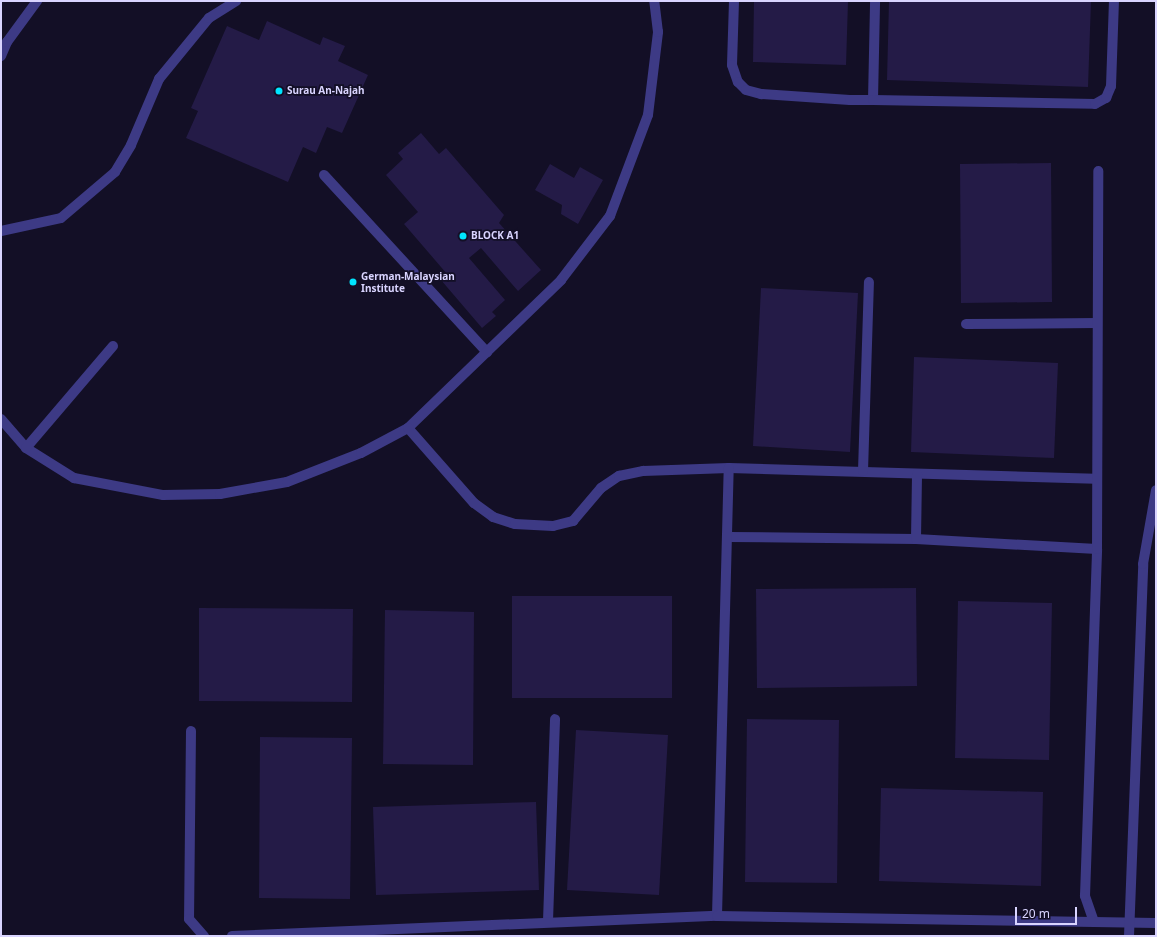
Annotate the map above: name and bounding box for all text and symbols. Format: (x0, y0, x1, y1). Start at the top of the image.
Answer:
place label: Surau An-Najah (287, 85, 365, 97)
marker: Surau An-Najah (274, 86, 284, 96)
place label: BLOCK A1 (471, 230, 519, 242)
marker: BLOCK A1 (458, 231, 468, 241)
place label: German-Malaysian Institute (361, 270, 455, 294)
marker: German-Malaysian Institute (348, 277, 358, 287)
scale bar (1017, 899, 1079, 925)
text: 20 m (1022, 905, 1050, 922)

